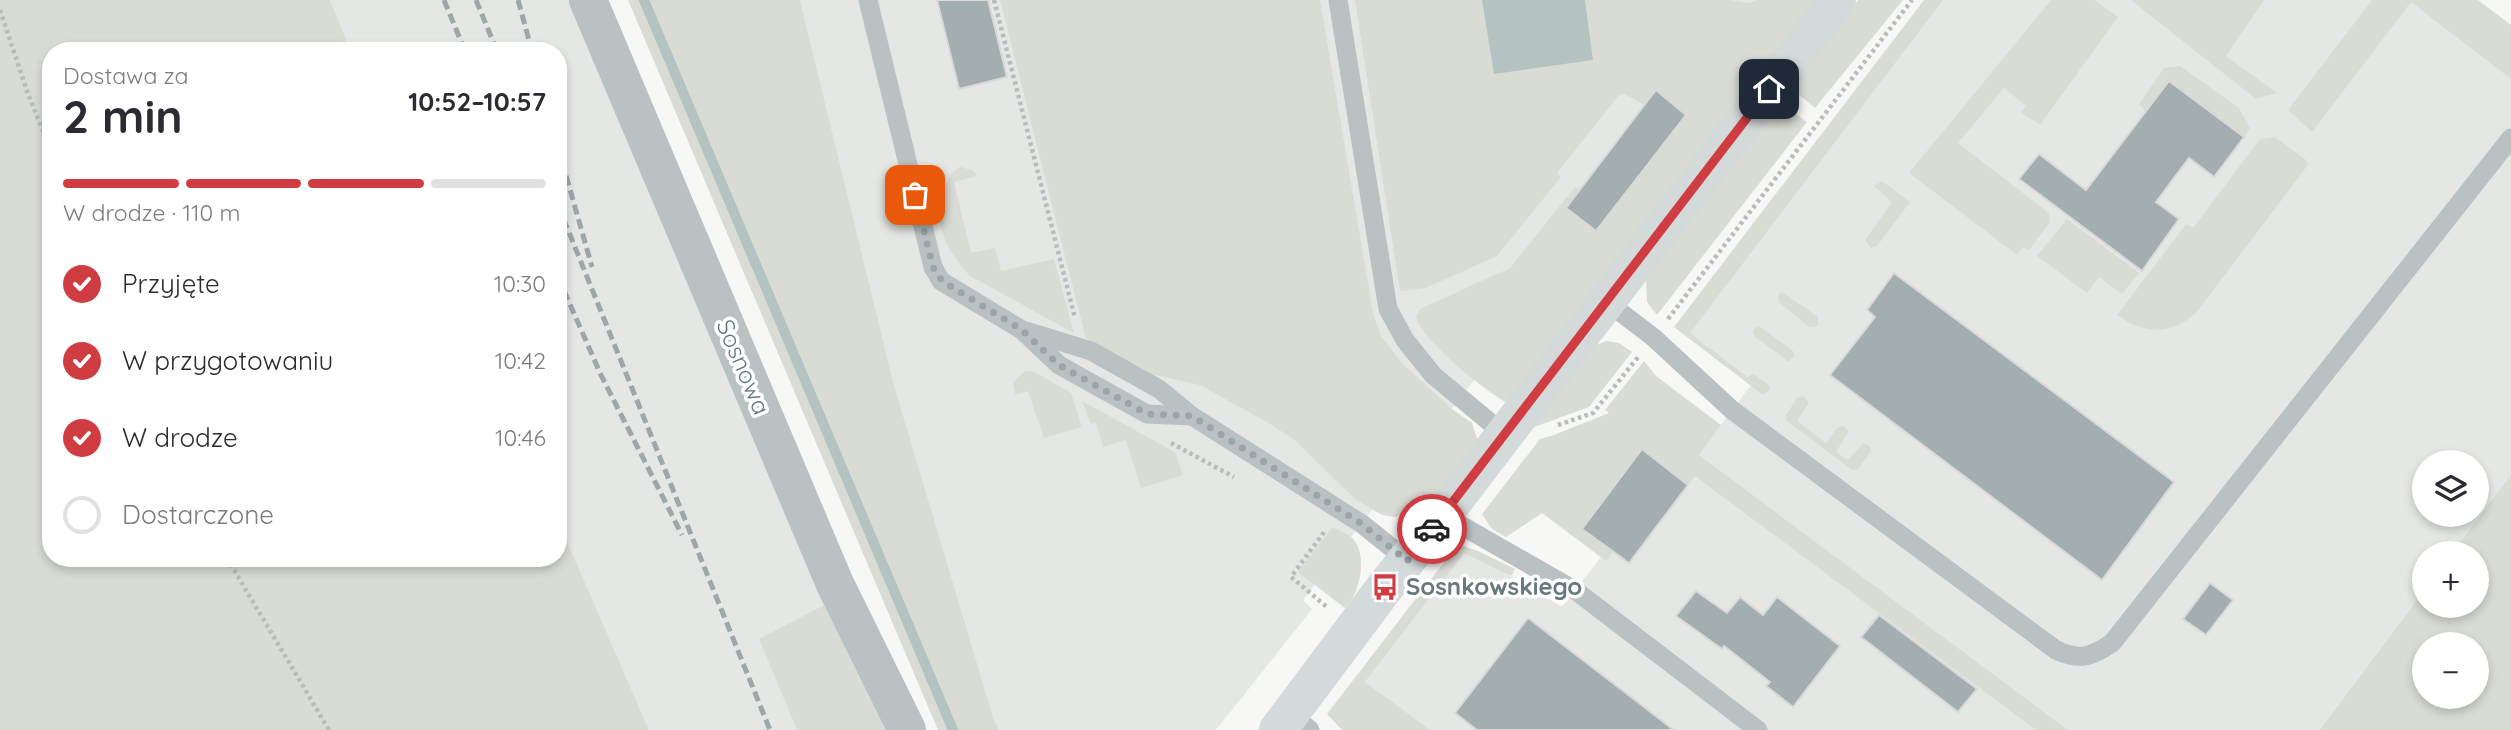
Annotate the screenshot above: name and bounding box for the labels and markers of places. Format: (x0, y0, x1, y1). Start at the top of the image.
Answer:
pin (1739, 59, 1799, 119)
pin (885, 165, 945, 225)
place label: Sosnkowskiego (1406, 571, 1582, 601)
bus stop icon: Sosnkowskiego (1370, 572, 1400, 602)

